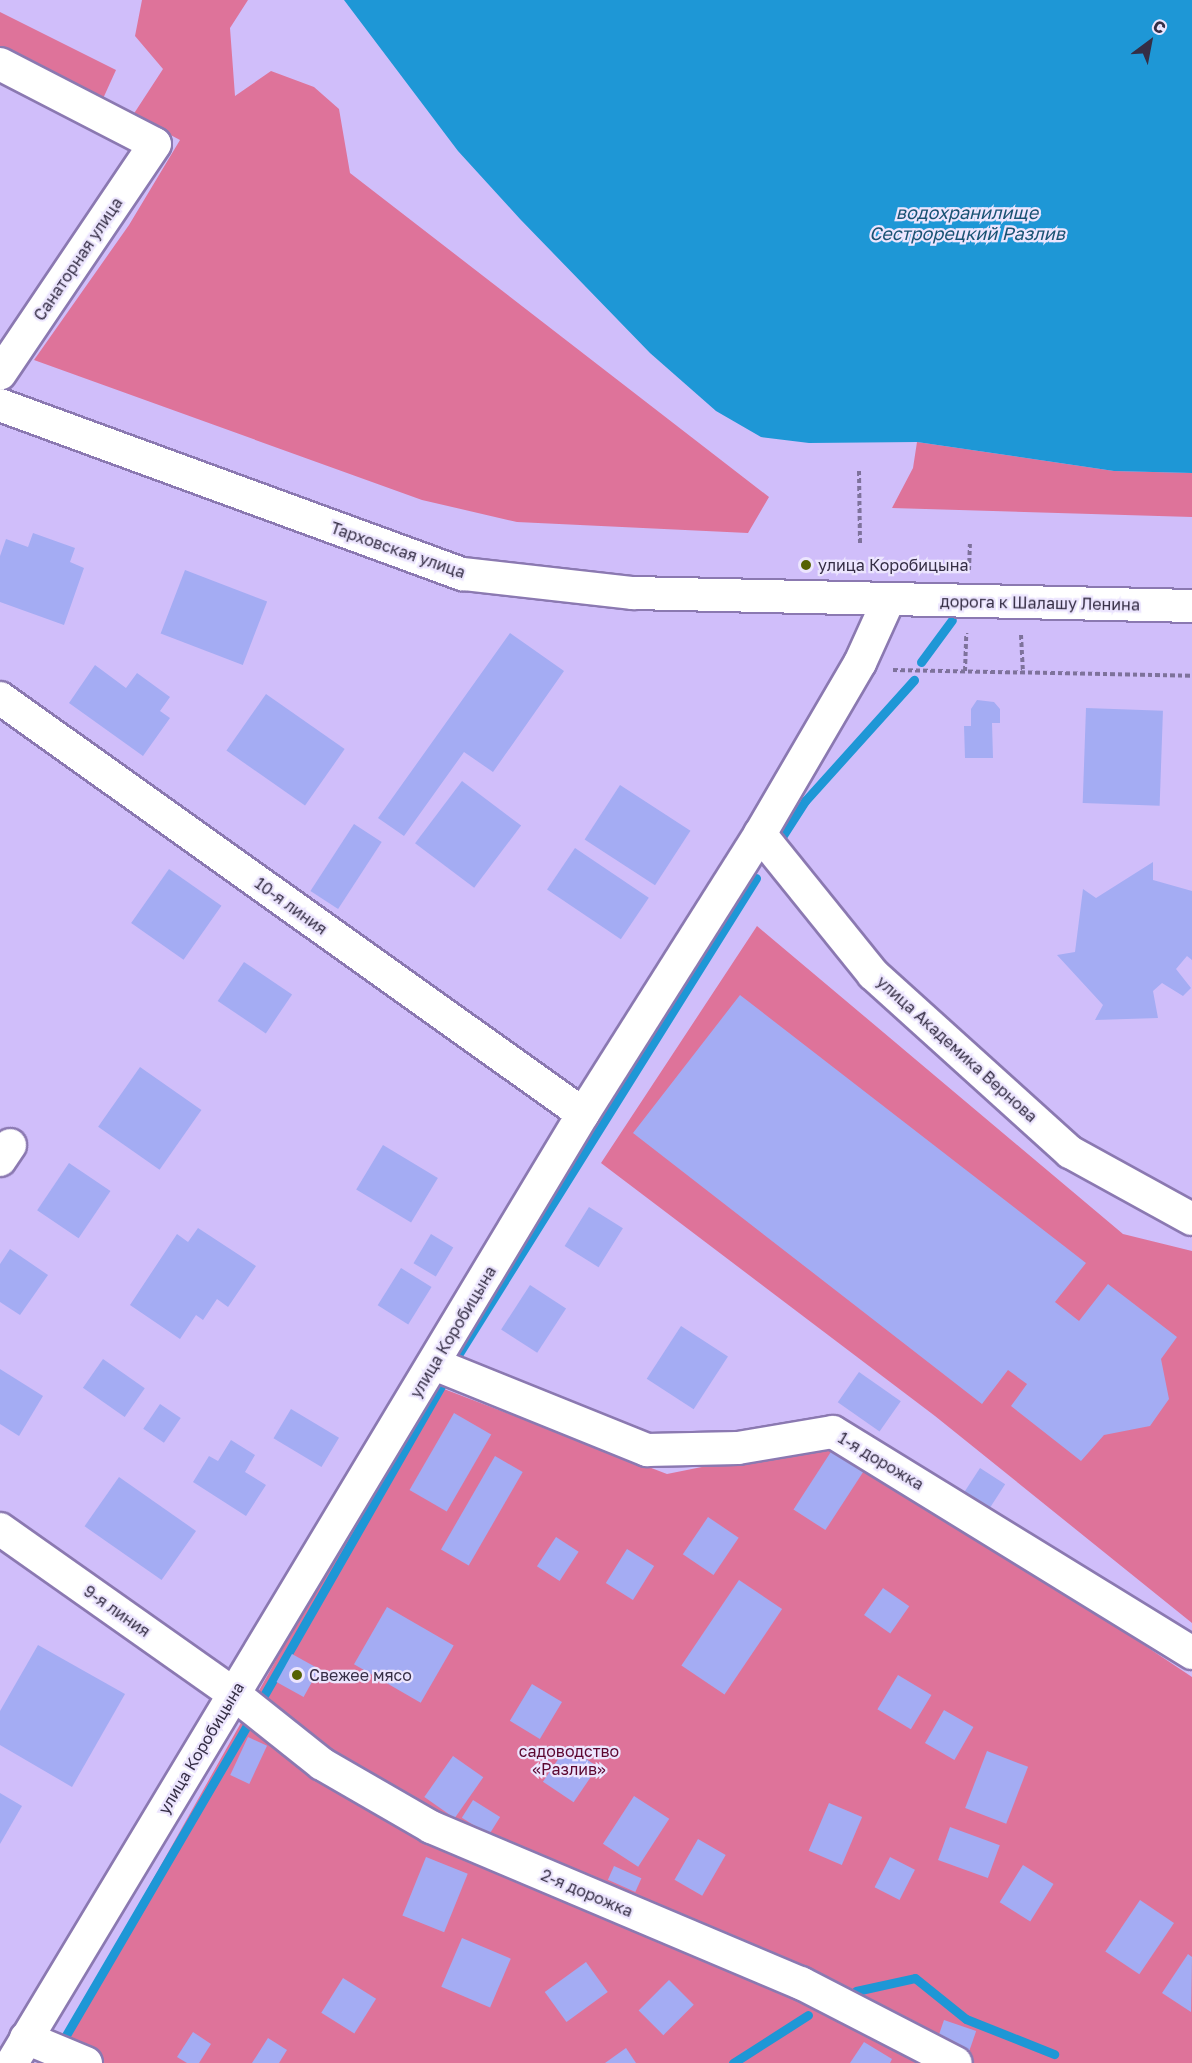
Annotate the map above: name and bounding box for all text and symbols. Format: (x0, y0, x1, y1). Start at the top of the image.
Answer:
north arrow (1120, 12, 1180, 72)
text: С (1149, 15, 1170, 38)
street label: Санаторная улица (30, 194, 126, 324)
water label: водохранилище Сестрорецкий Разлив (869, 202, 1065, 244)
street label: Тарховская улица (328, 518, 468, 582)
place label: улица Коробицына (818, 555, 968, 575)
marker: улица Коробицына (799, 558, 813, 572)
street label: дорога к Шалашу Ленина (940, 592, 1140, 614)
street label: 10-я линия (251, 873, 331, 939)
street label: улица Академика Вернова (873, 972, 1041, 1126)
street label: улица Коробицына (406, 1263, 500, 1401)
street label: 1-я дорожка (835, 1428, 927, 1494)
street label: 9-я линия (80, 1581, 154, 1641)
place label: Свежее мясо (309, 1665, 412, 1685)
marker: Свежее мясо (290, 1668, 304, 1682)
street label: улица Коробицына (154, 1679, 248, 1817)
park label: садоводство «Разлив» (519, 1741, 619, 1779)
street label: 2-я дорожка (538, 1865, 636, 1921)

